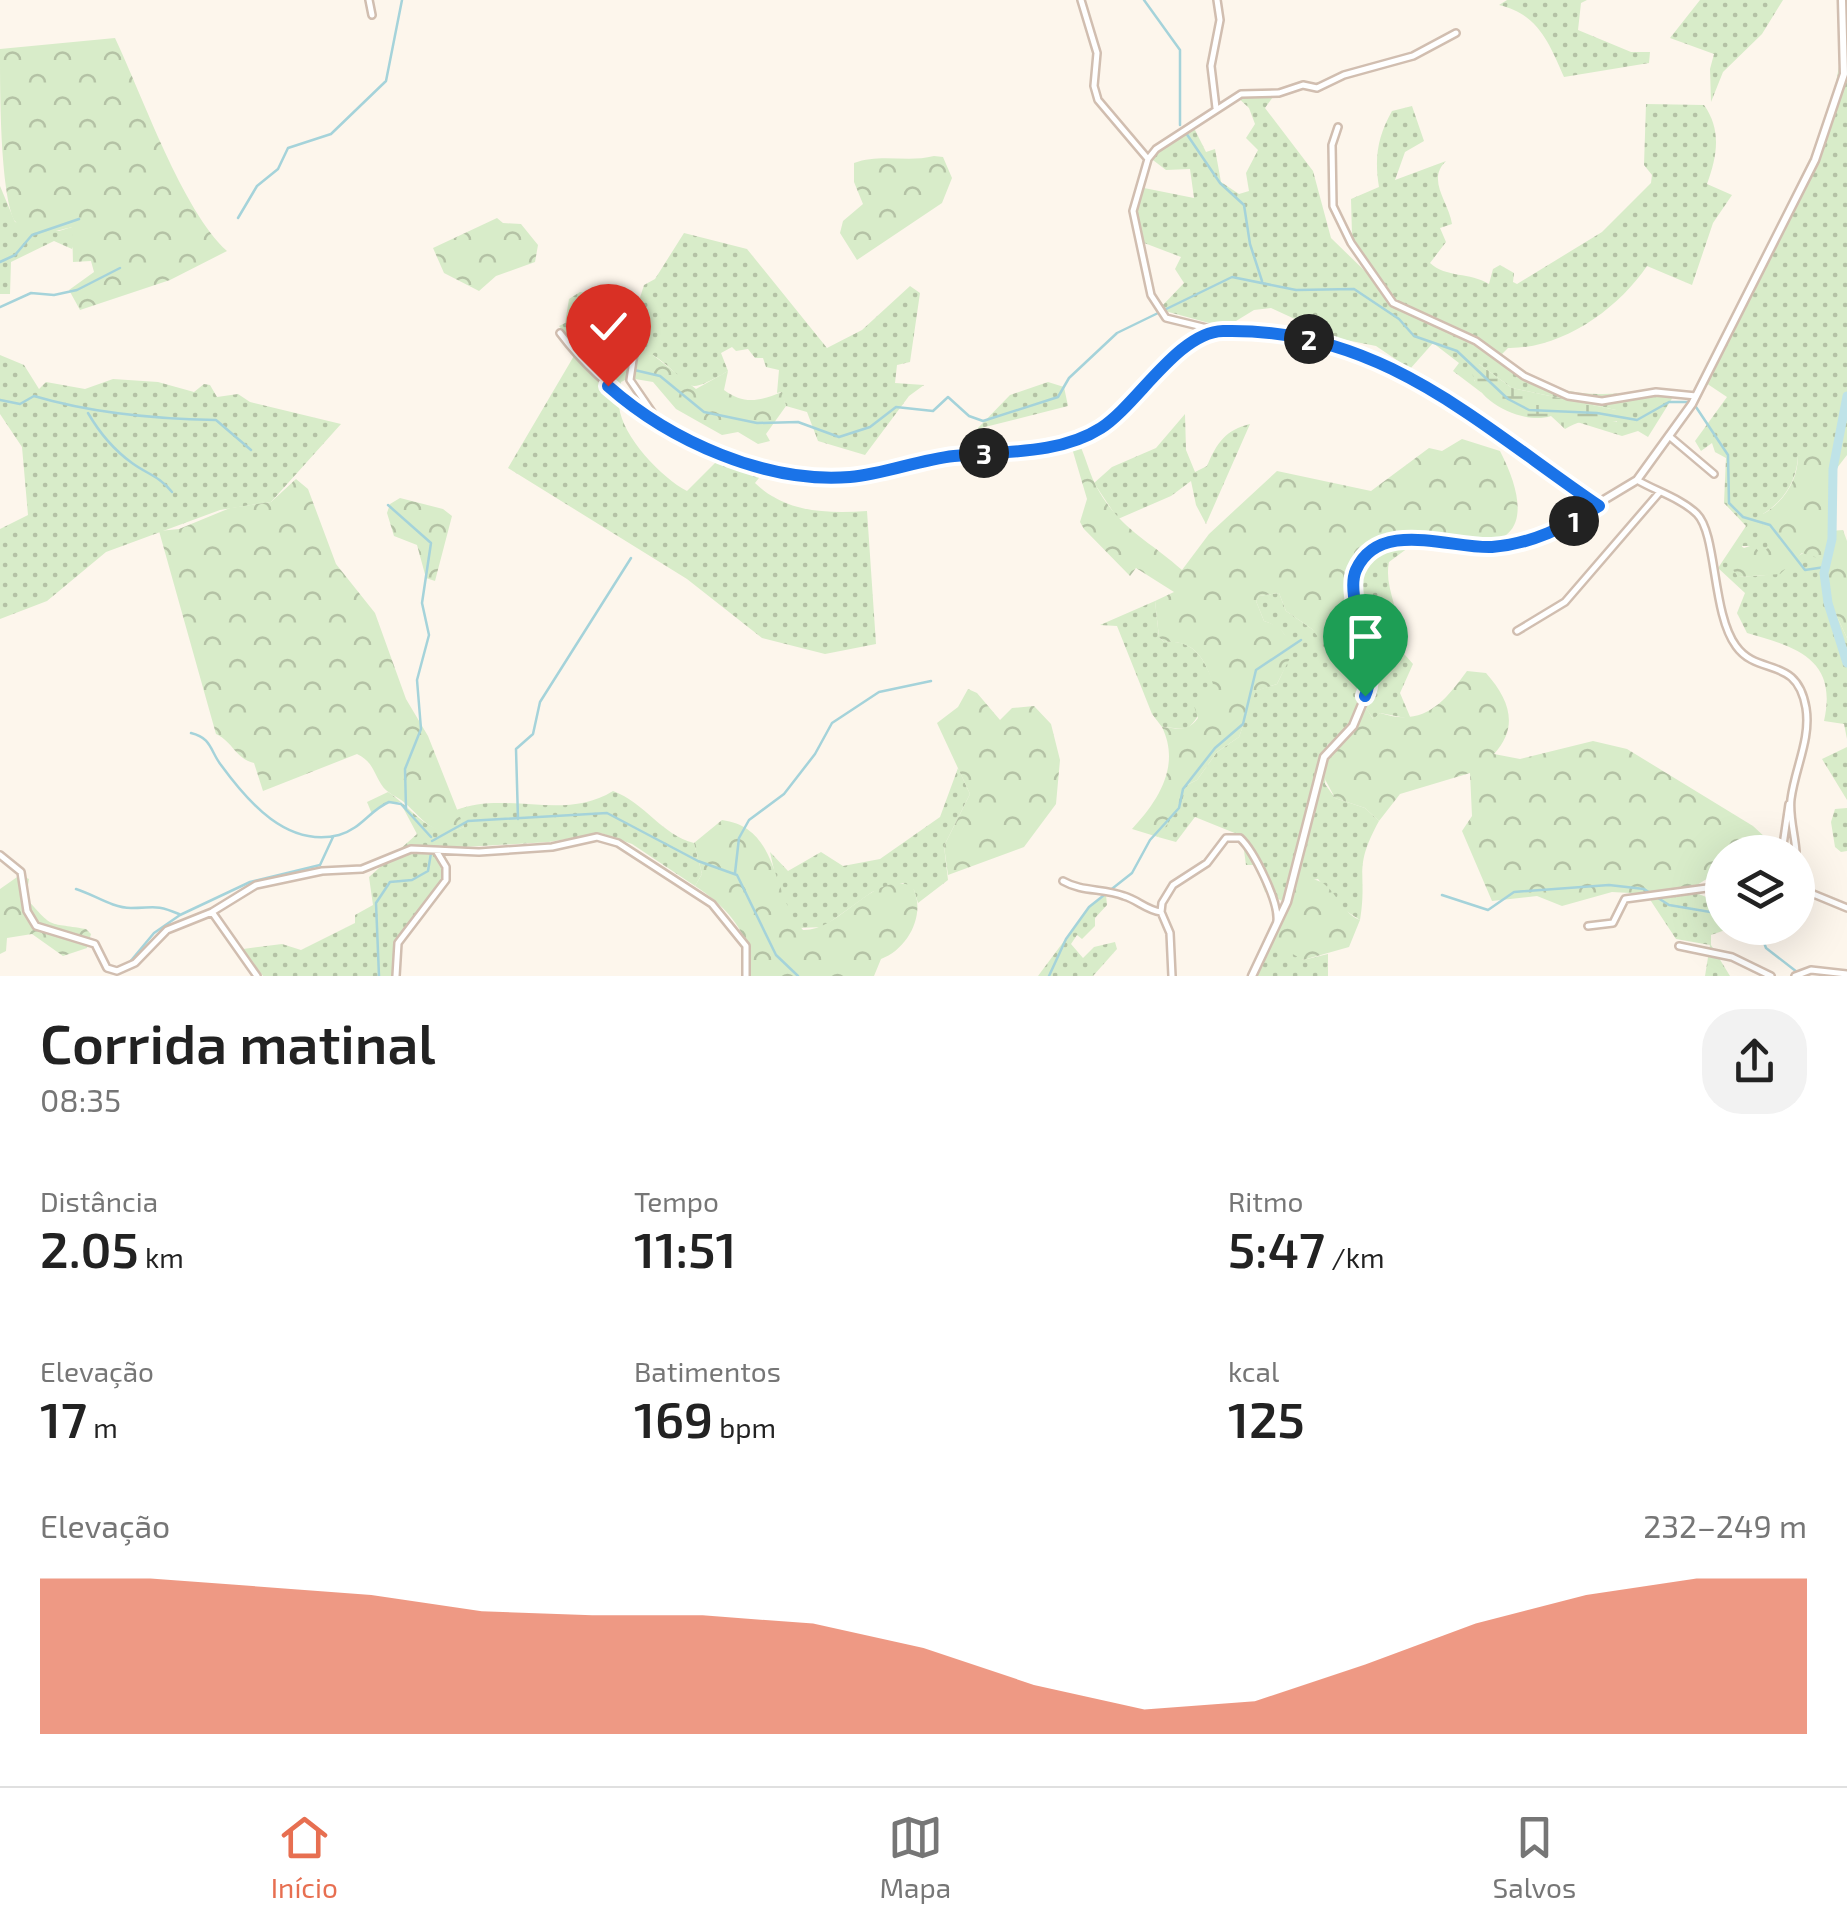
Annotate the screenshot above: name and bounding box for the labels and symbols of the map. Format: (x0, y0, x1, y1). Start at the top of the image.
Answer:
pin (566, 284, 651, 387)
pin: 2 (1284, 314, 1334, 364)
pin: 3 (959, 428, 1009, 478)
pin: 1 (1549, 496, 1599, 546)
pin (1323, 594, 1408, 697)

